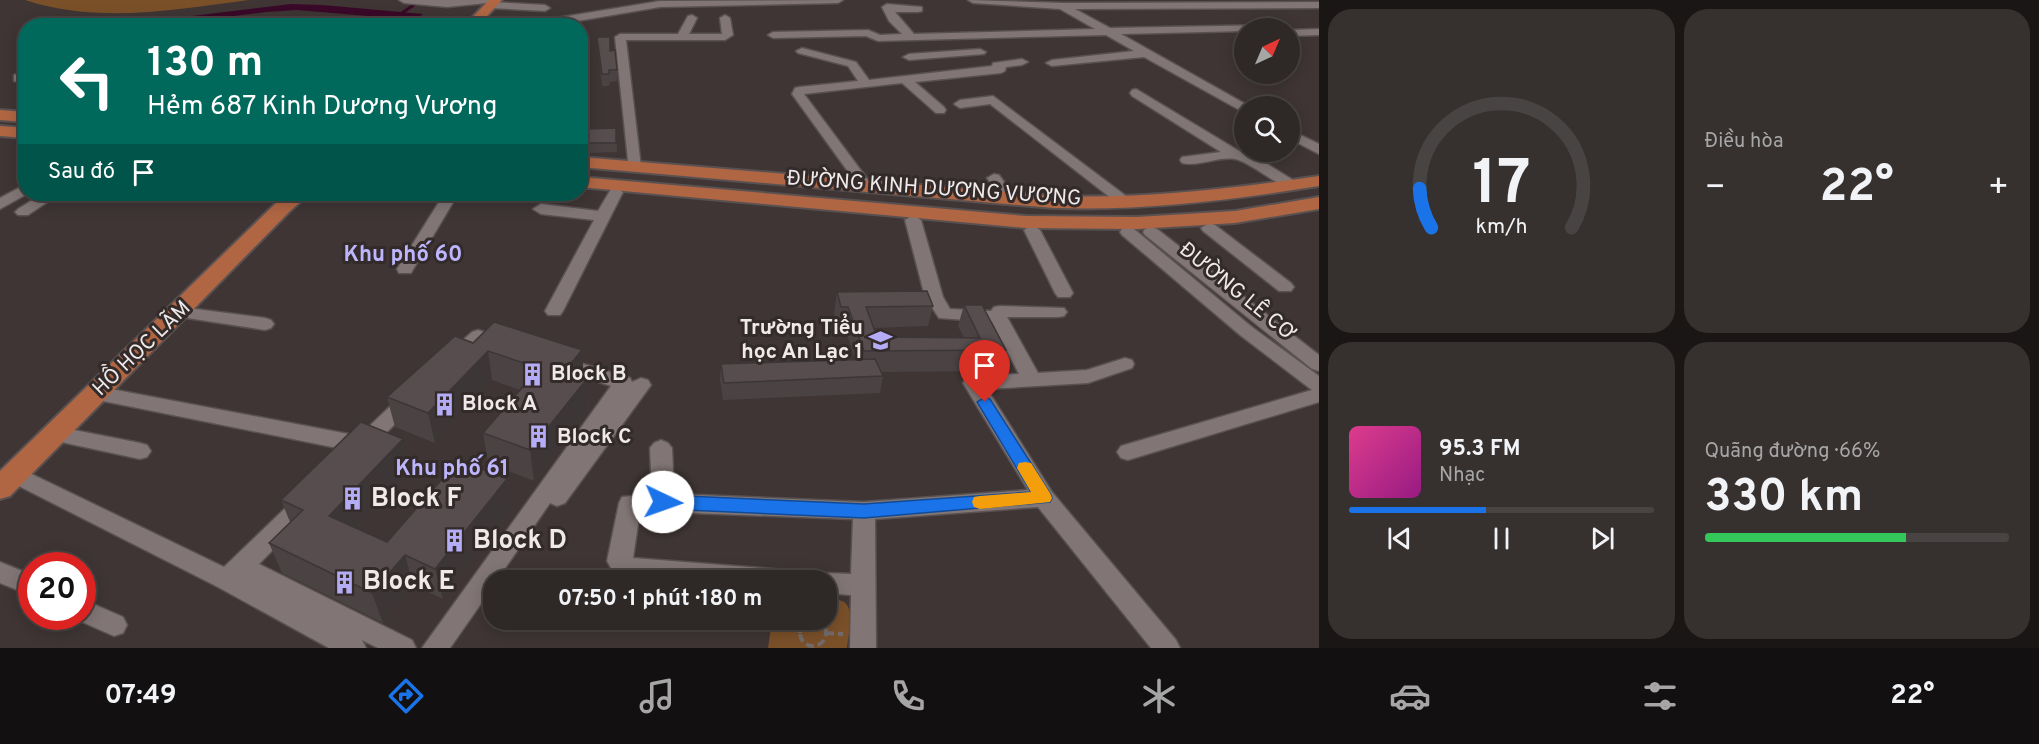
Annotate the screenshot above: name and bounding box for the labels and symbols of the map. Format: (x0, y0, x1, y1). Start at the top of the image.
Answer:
north arrow (1234, 18, 1300, 84)
street label: ĐƯỜNG KINH DƯƠNG VƯƠNG (786, 164, 1082, 213)
street label: ĐƯỜNG LÊ CƠ (1173, 236, 1301, 347)
district label: Khu phố 60 (343, 240, 463, 269)
street label: HỒ HỌC LÃM (84, 293, 197, 403)
place label: Trường Tiểu học An Lạc 1 (740, 313, 863, 366)
school or university icon: Trường Tiểu học An Lạc 1 (868, 327, 894, 353)
pin (959, 340, 1010, 402)
building icon: Block B (520, 361, 546, 387)
place label: Block B (551, 361, 626, 388)
building icon: Block A (431, 391, 457, 417)
place label: Block A (462, 391, 537, 418)
building icon: Block C (526, 424, 552, 450)
place label: Block C (557, 424, 631, 451)
district label: Khu phố 61 (395, 454, 509, 483)
position arrow (631, 470, 695, 534)
place label: Block F (371, 483, 461, 516)
building icon: Block F (340, 486, 366, 512)
place label: Block D (473, 525, 567, 558)
building icon: Block D (442, 528, 468, 554)
speed limit sign: 20 (18, 552, 96, 630)
place label: Block E (363, 566, 455, 599)
building icon: Block E (332, 569, 358, 595)

